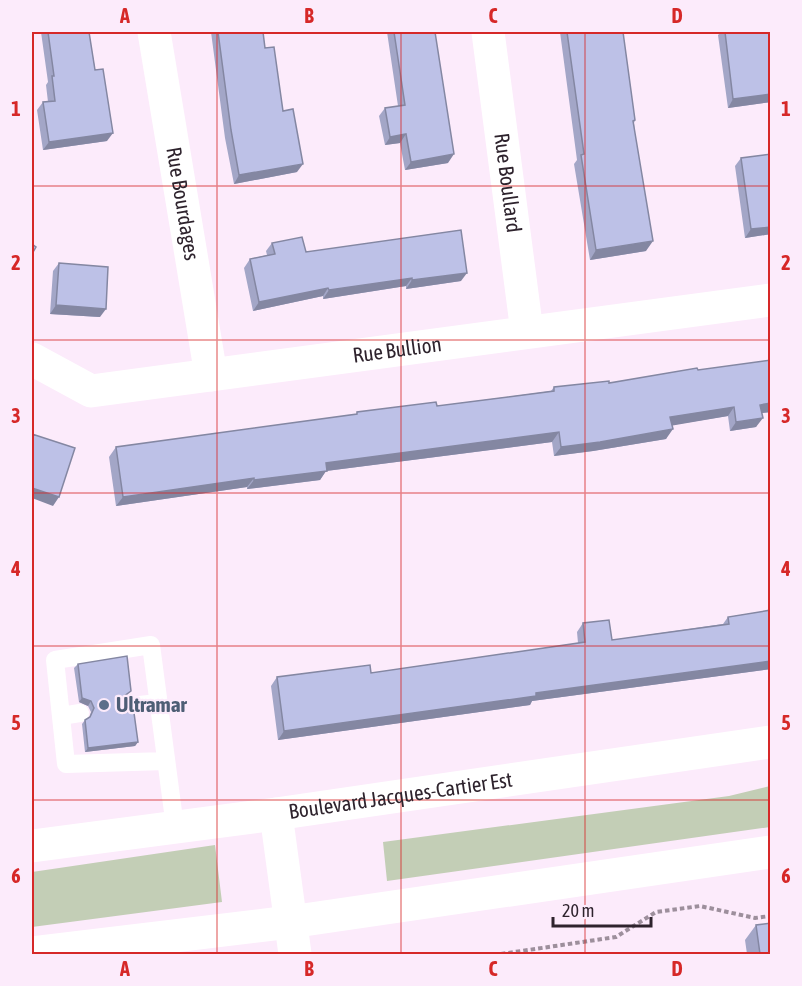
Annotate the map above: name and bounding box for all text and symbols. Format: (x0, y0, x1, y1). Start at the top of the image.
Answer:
text: A (119, 4, 130, 27)
text: B (304, 4, 314, 27)
text: C (489, 4, 498, 27)
text: D (671, 4, 683, 27)
text: 1 (11, 97, 21, 120)
text: 1 (781, 97, 791, 120)
street label: Rue Boullard (490, 131, 527, 234)
street label: Rue Bourdages (162, 145, 205, 262)
text: 2 (11, 251, 21, 274)
text: 2 (781, 251, 791, 274)
street label: Rue Bullion (351, 331, 443, 367)
text: 3 (11, 404, 21, 427)
text: 3 (781, 404, 791, 427)
text: 4 (10, 557, 21, 580)
text: 4 (780, 557, 791, 580)
place label: Ultramar (116, 692, 187, 716)
marker: Ultramar (97, 698, 111, 712)
text: 5 (11, 711, 21, 734)
text: 5 (781, 711, 791, 734)
street label: Boulevard Jacques-Cartier Est (287, 767, 514, 823)
text: 6 (11, 864, 21, 887)
text: 6 (781, 864, 791, 887)
scale bar (553, 890, 650, 928)
text: 20 m (562, 900, 594, 921)
text: A (119, 957, 130, 980)
text: B (304, 957, 314, 980)
text: C (489, 957, 498, 980)
text: D (671, 957, 683, 980)

